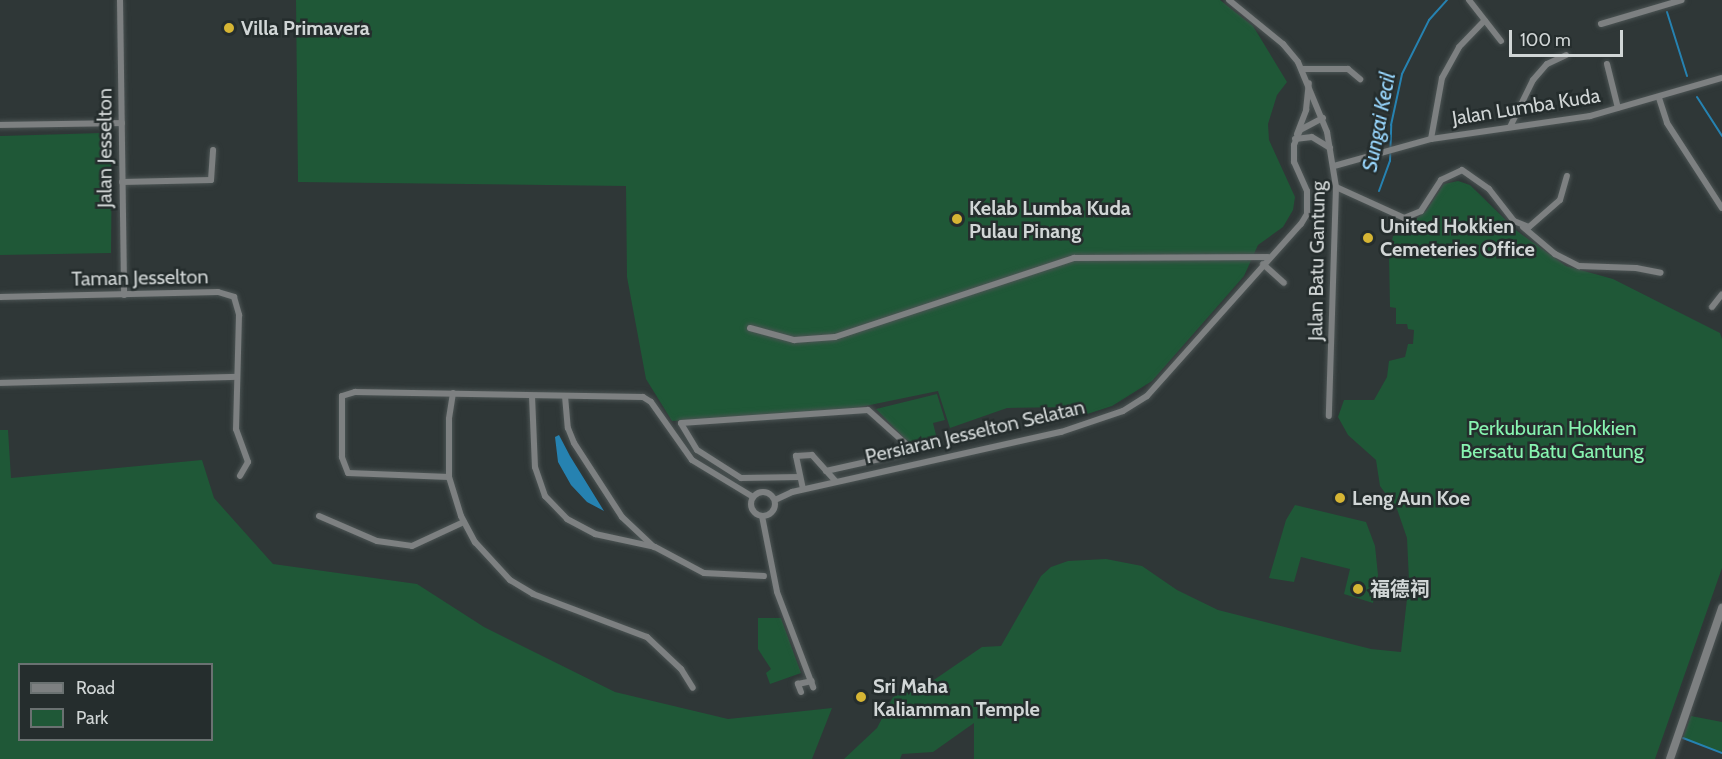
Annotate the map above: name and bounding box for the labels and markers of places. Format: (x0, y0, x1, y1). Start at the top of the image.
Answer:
place label: Villa Primavera (241, 16, 370, 40)
marker: Villa Primavera (222, 21, 236, 35)
place label: Kelab Lumba Kuda Pulau Pinang (969, 196, 1131, 243)
marker: Kelab Lumba Kuda Pulau Pinang (950, 212, 964, 226)
place label: United Hokkien Cemeteries Office (1380, 214, 1535, 261)
marker: United Hokkien Cemeteries Office (1361, 231, 1375, 245)
place label: Leng Aun Koe (1352, 486, 1470, 510)
marker: Leng Aun Koe (1333, 491, 1347, 505)
place label: 福德祠 (1370, 577, 1430, 601)
marker: 福德祠 (1351, 582, 1365, 596)
place label: Sri Maha Kaliamman Temple (873, 674, 1040, 721)
marker: Sri Maha Kaliamman Temple (854, 690, 868, 704)

